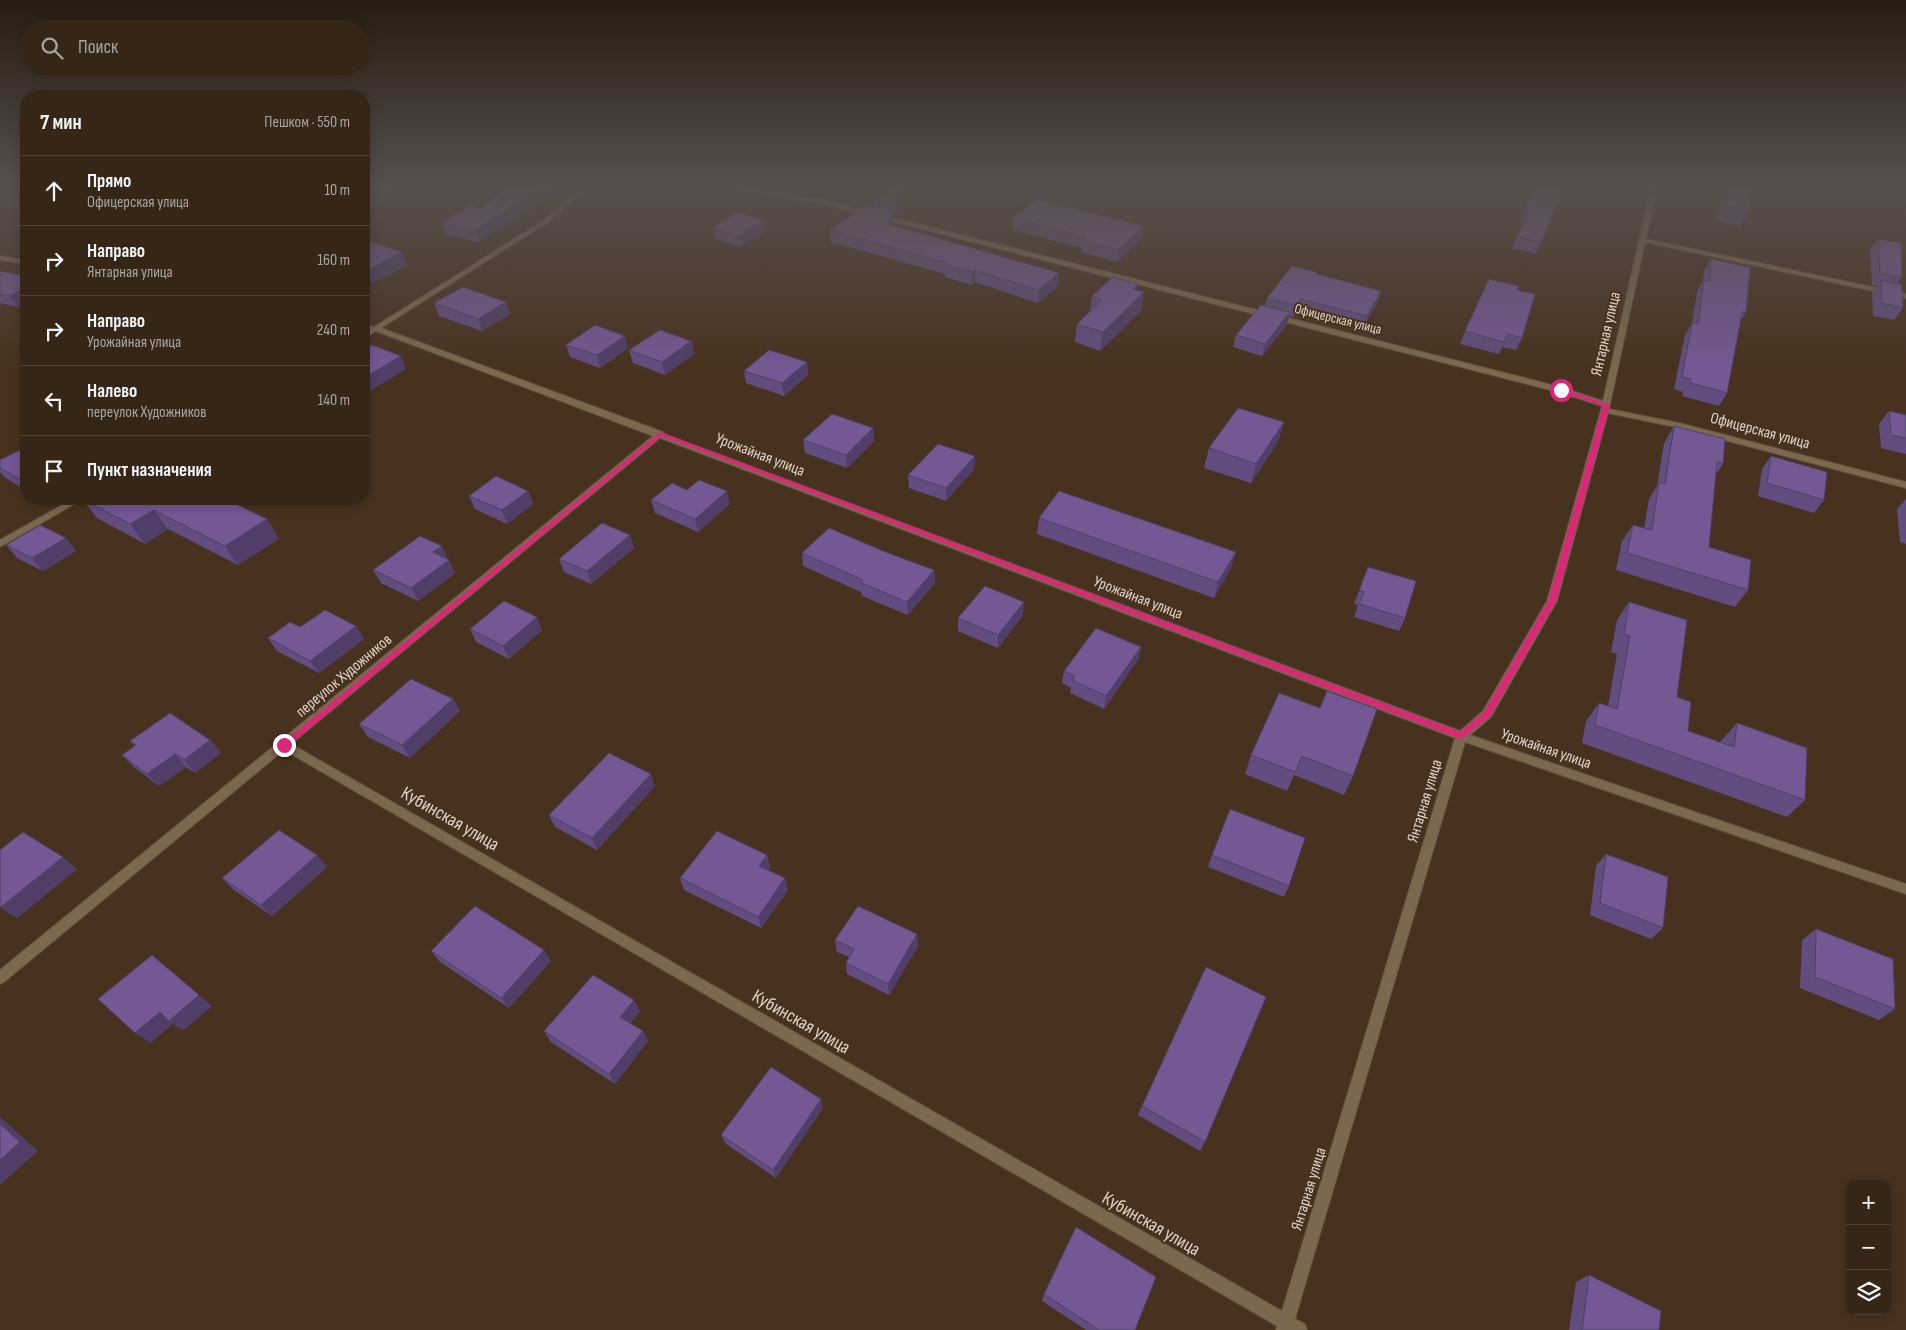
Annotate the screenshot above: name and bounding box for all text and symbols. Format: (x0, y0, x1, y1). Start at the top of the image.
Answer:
search box (20, 20, 370, 75)
icon: search (38, 34, 66, 62)
text: Поиск (78, 36, 118, 59)
text: 7 мин (40, 110, 82, 135)
text: Пешком · 550 m (264, 113, 350, 132)
text: Прямо (87, 170, 131, 193)
icon: ahead (40, 177, 68, 205)
text: 10 m (324, 181, 350, 200)
text: Офицерская улица (87, 193, 189, 212)
text: Направо (87, 240, 145, 263)
icon: right (40, 247, 68, 275)
text: 160 m (317, 251, 350, 270)
text: Янтарная улица (87, 263, 173, 282)
street label: Янтарная улица (1587, 290, 1625, 378)
street label: Офицерская улица (1293, 300, 1383, 338)
text: Направо (87, 310, 145, 333)
icon: right (40, 317, 68, 345)
text: 240 m (317, 321, 350, 340)
text: Урожайная улица (87, 333, 181, 352)
route start (1550, 379, 1573, 402)
text: Налево (87, 380, 137, 403)
icon: left (40, 387, 68, 415)
text: 140 m (318, 391, 350, 410)
text: переулок Художников (87, 403, 206, 422)
street label: Офицерская улица (1708, 409, 1812, 453)
street label: Урожайная улица (713, 429, 807, 481)
icon: arrive (40, 457, 68, 485)
text: Пункт назначения (87, 459, 212, 482)
street label: Урожайная улица (1091, 572, 1185, 624)
street label: переулок Художников (292, 630, 396, 722)
street label: Урожайная улица (1498, 725, 1594, 773)
route end (273, 734, 296, 757)
street label: Янтарная улица (1403, 757, 1447, 845)
street label: Кубинская улица (397, 782, 503, 856)
street label: Кубинская улица (748, 985, 854, 1059)
street label: Янтарная улица (1287, 1145, 1331, 1233)
map controls (1846, 1180, 1891, 1315)
button: + (1846, 1180, 1891, 1225)
street label: Кубинская улица (1098, 1187, 1204, 1261)
button: − (1846, 1225, 1891, 1270)
button: layers (1846, 1270, 1891, 1315)

